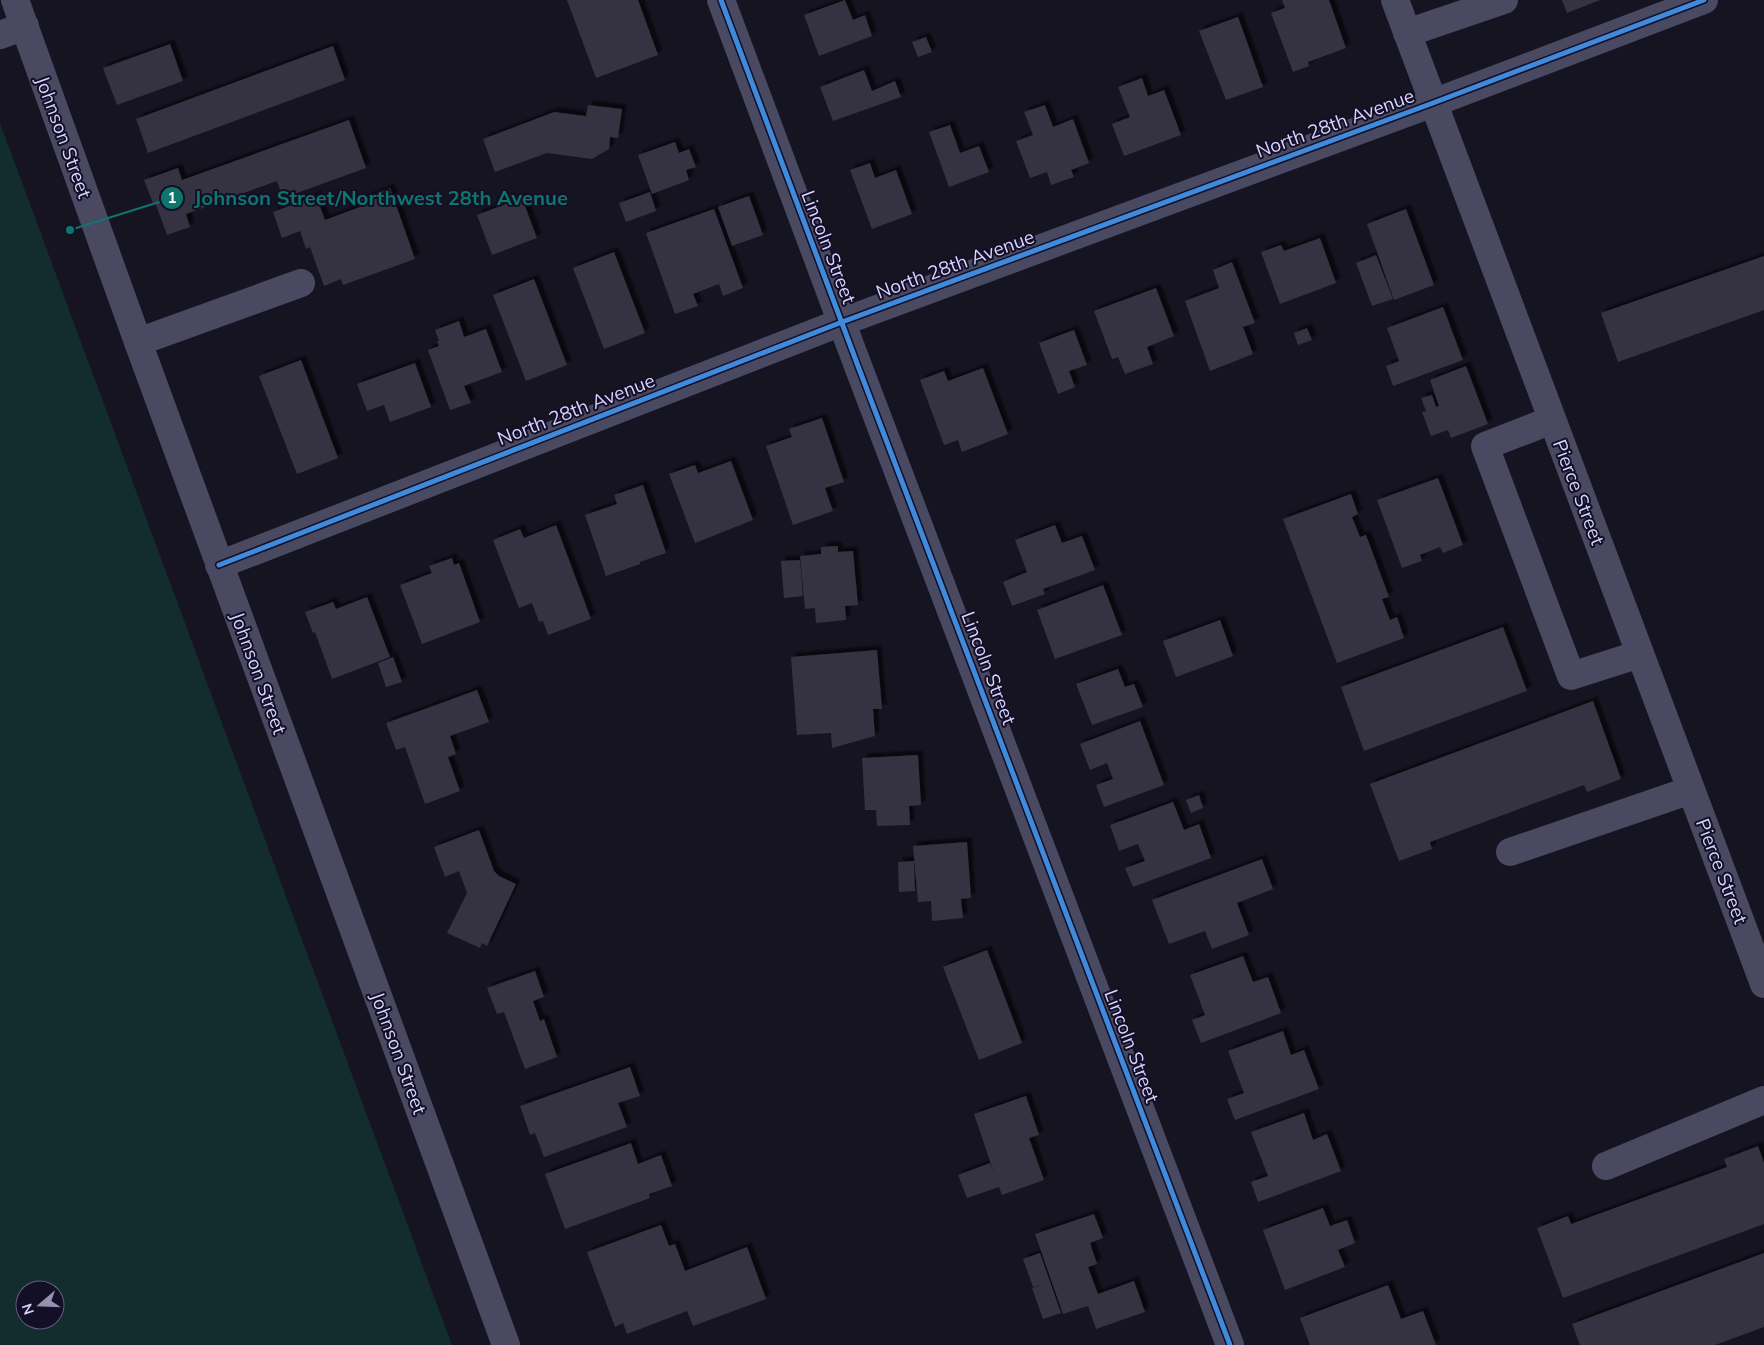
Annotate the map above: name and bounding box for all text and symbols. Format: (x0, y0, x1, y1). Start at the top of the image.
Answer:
street label: Johnson Street (31, 73, 97, 202)
street label: North 28th Avenue (1252, 83, 1418, 163)
callout: Johnson Street/Northwest 28th Avenue (159, 181, 578, 216)
text: Johnson Street/Northwest 28th Avenue (194, 185, 568, 210)
street label: Lincoln Street (796, 187, 862, 307)
text: 1 (167, 188, 177, 207)
street label: North 28th Avenue (872, 224, 1038, 304)
street label: North 28th Avenue (494, 368, 658, 450)
street label: Pierce Street (1548, 436, 1610, 548)
street label: Lincoln Street (956, 608, 1022, 728)
street label: Johnson Street (226, 609, 292, 738)
street label: Pierce Street (1691, 815, 1753, 927)
street label: Lincoln Street (1099, 986, 1165, 1106)
street label: Johnson Street (366, 989, 432, 1118)
north arrow (15, 1280, 65, 1330)
text: N (17, 1301, 38, 1317)

